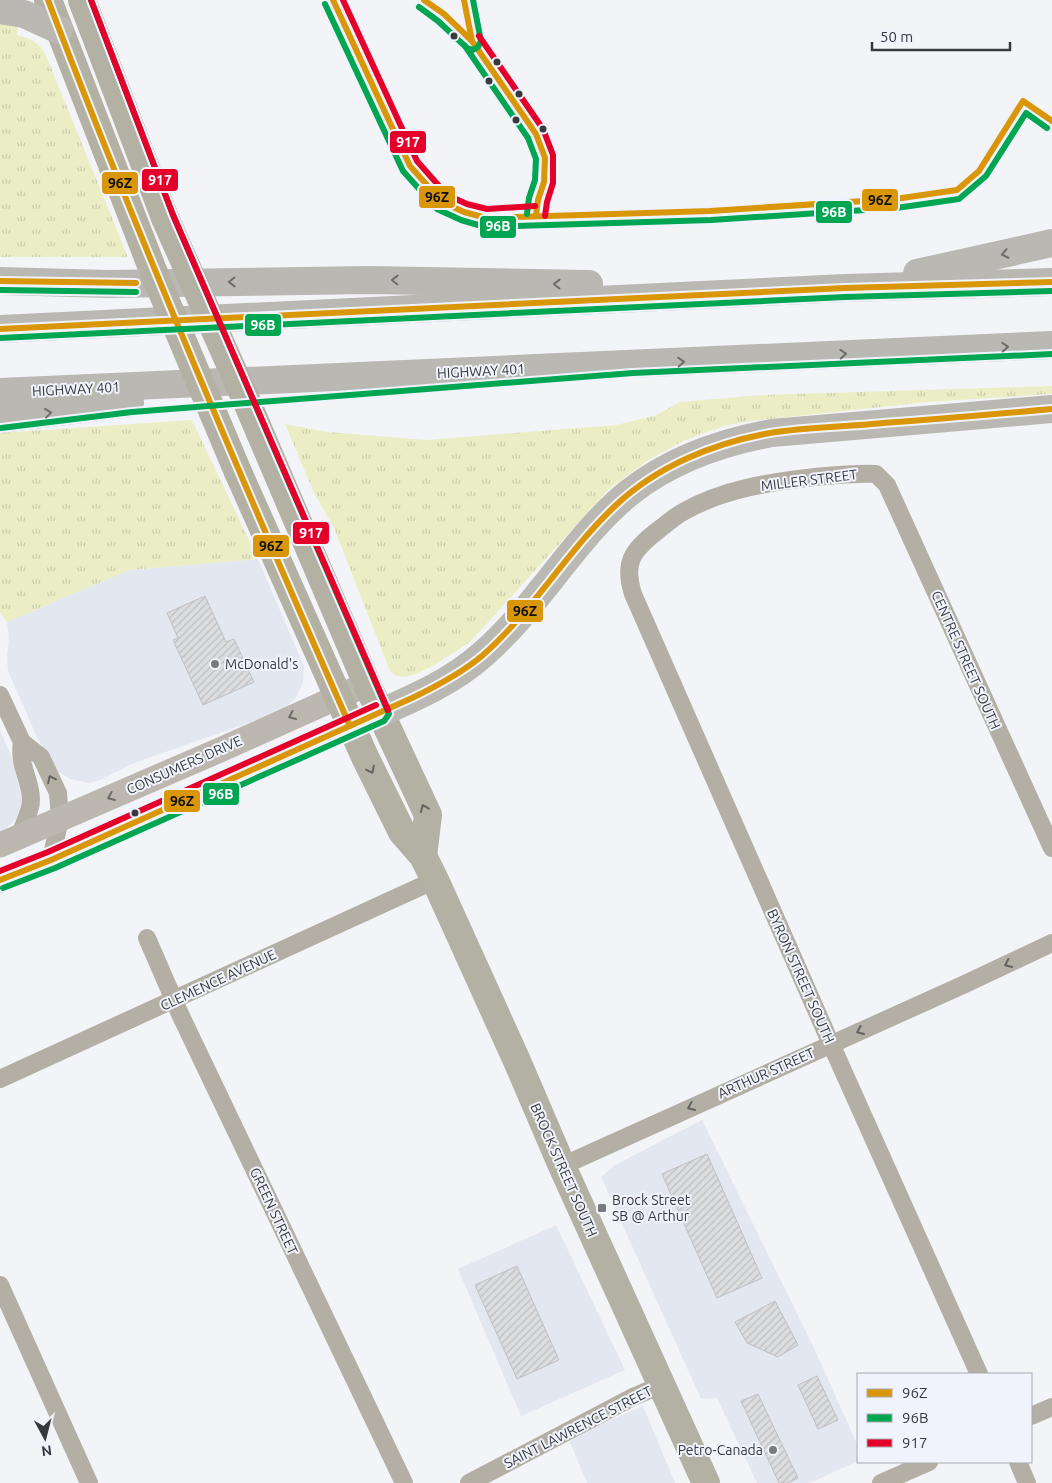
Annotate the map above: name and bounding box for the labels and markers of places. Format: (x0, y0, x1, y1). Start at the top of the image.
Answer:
unlabelled marker (449, 31, 459, 41)
unlabelled marker (492, 57, 502, 67)
unlabelled marker (484, 76, 494, 86)
unlabelled marker (514, 89, 524, 99)
unlabelled marker (511, 115, 521, 125)
unlabelled marker (538, 124, 548, 134)
place label: McDonald's (225, 656, 298, 672)
marker: McDonald's (209, 658, 221, 670)
unlabelled marker (130, 808, 140, 818)
place label: Brock Street SB @ Arthur (612, 1192, 691, 1224)
marker: Brock Street SB @ Arthur (596, 1202, 608, 1214)
place label: Petro-Canada (678, 1442, 763, 1458)
marker: Petro-Canada (767, 1444, 779, 1456)

